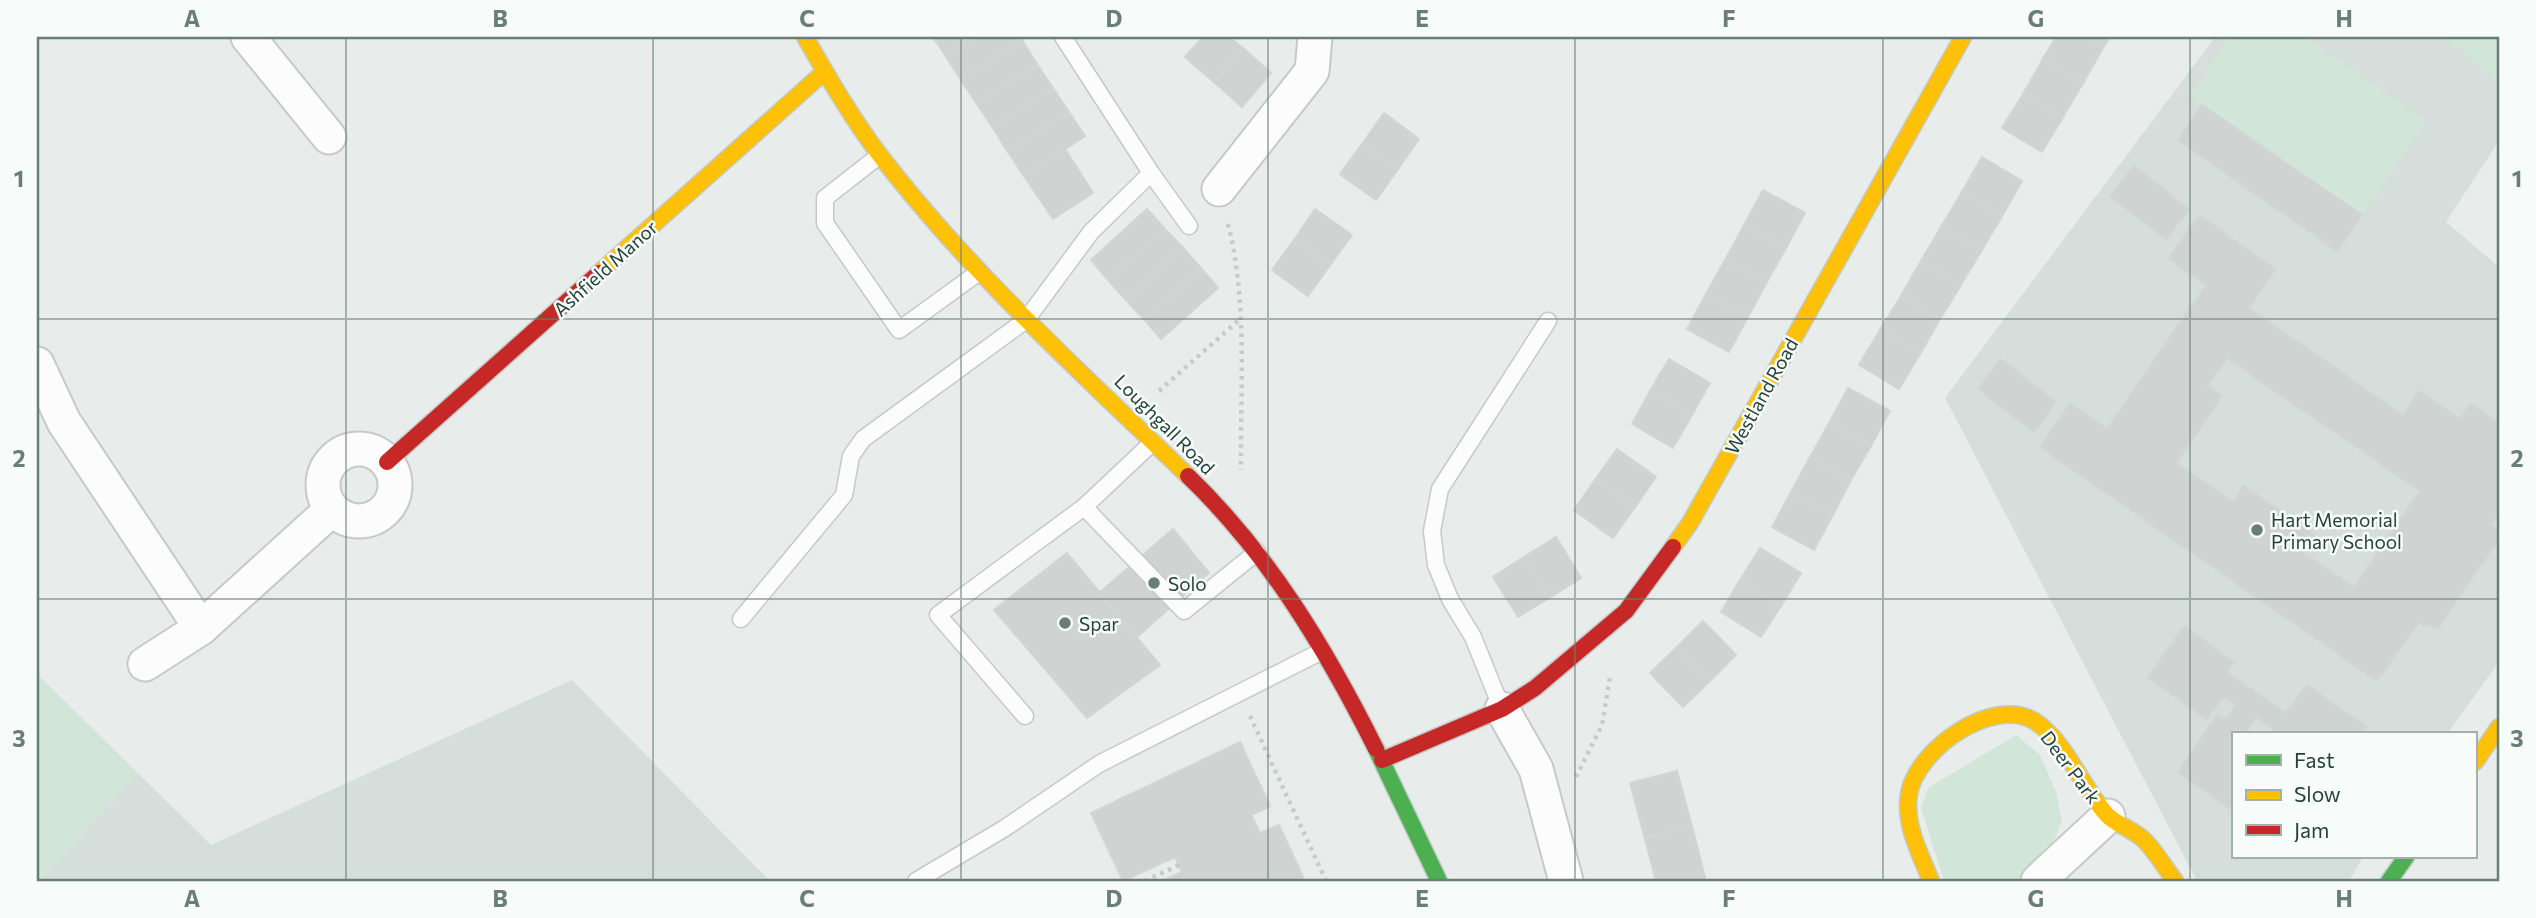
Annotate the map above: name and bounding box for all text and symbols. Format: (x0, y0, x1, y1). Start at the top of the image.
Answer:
text: A (184, 4, 201, 32)
text: B (492, 4, 508, 32)
text: C (799, 4, 815, 32)
text: D (1106, 4, 1123, 32)
text: E (1415, 4, 1429, 32)
text: F (1722, 4, 1736, 32)
text: G (2028, 4, 2044, 32)
text: H (2335, 4, 2353, 32)
text: 1 (14, 164, 24, 192)
text: 1 (2512, 164, 2522, 192)
street label: Ashfield Manor (548, 215, 662, 321)
street label: Westland Road (1720, 334, 1802, 458)
street label: Loughgall Road (1110, 369, 1220, 479)
text: 2 (12, 444, 26, 472)
text: 2 (2510, 444, 2524, 472)
place label: Hart Memorial Primary School (2271, 508, 2402, 553)
marker: Hart Memorial Primary School (2249, 522, 2265, 538)
place label: Solo (1168, 572, 1207, 595)
marker: Solo (1146, 575, 1162, 591)
place label: Spar (1079, 612, 1119, 635)
marker: Spar (1057, 615, 1073, 631)
text: 3 (12, 724, 26, 752)
text: 3 (2510, 724, 2524, 752)
street label: Deer Park (2036, 726, 2106, 808)
legend (2232, 732, 2476, 858)
text: Fast (2294, 747, 2335, 772)
text: Slow (2294, 781, 2341, 806)
text: Jam (2294, 817, 2329, 842)
text: A (184, 884, 201, 912)
text: B (492, 884, 508, 912)
text: C (799, 884, 815, 912)
text: D (1106, 884, 1123, 912)
text: E (1415, 884, 1429, 912)
text: F (1722, 884, 1736, 912)
text: G (2028, 884, 2044, 912)
text: H (2335, 884, 2353, 912)

